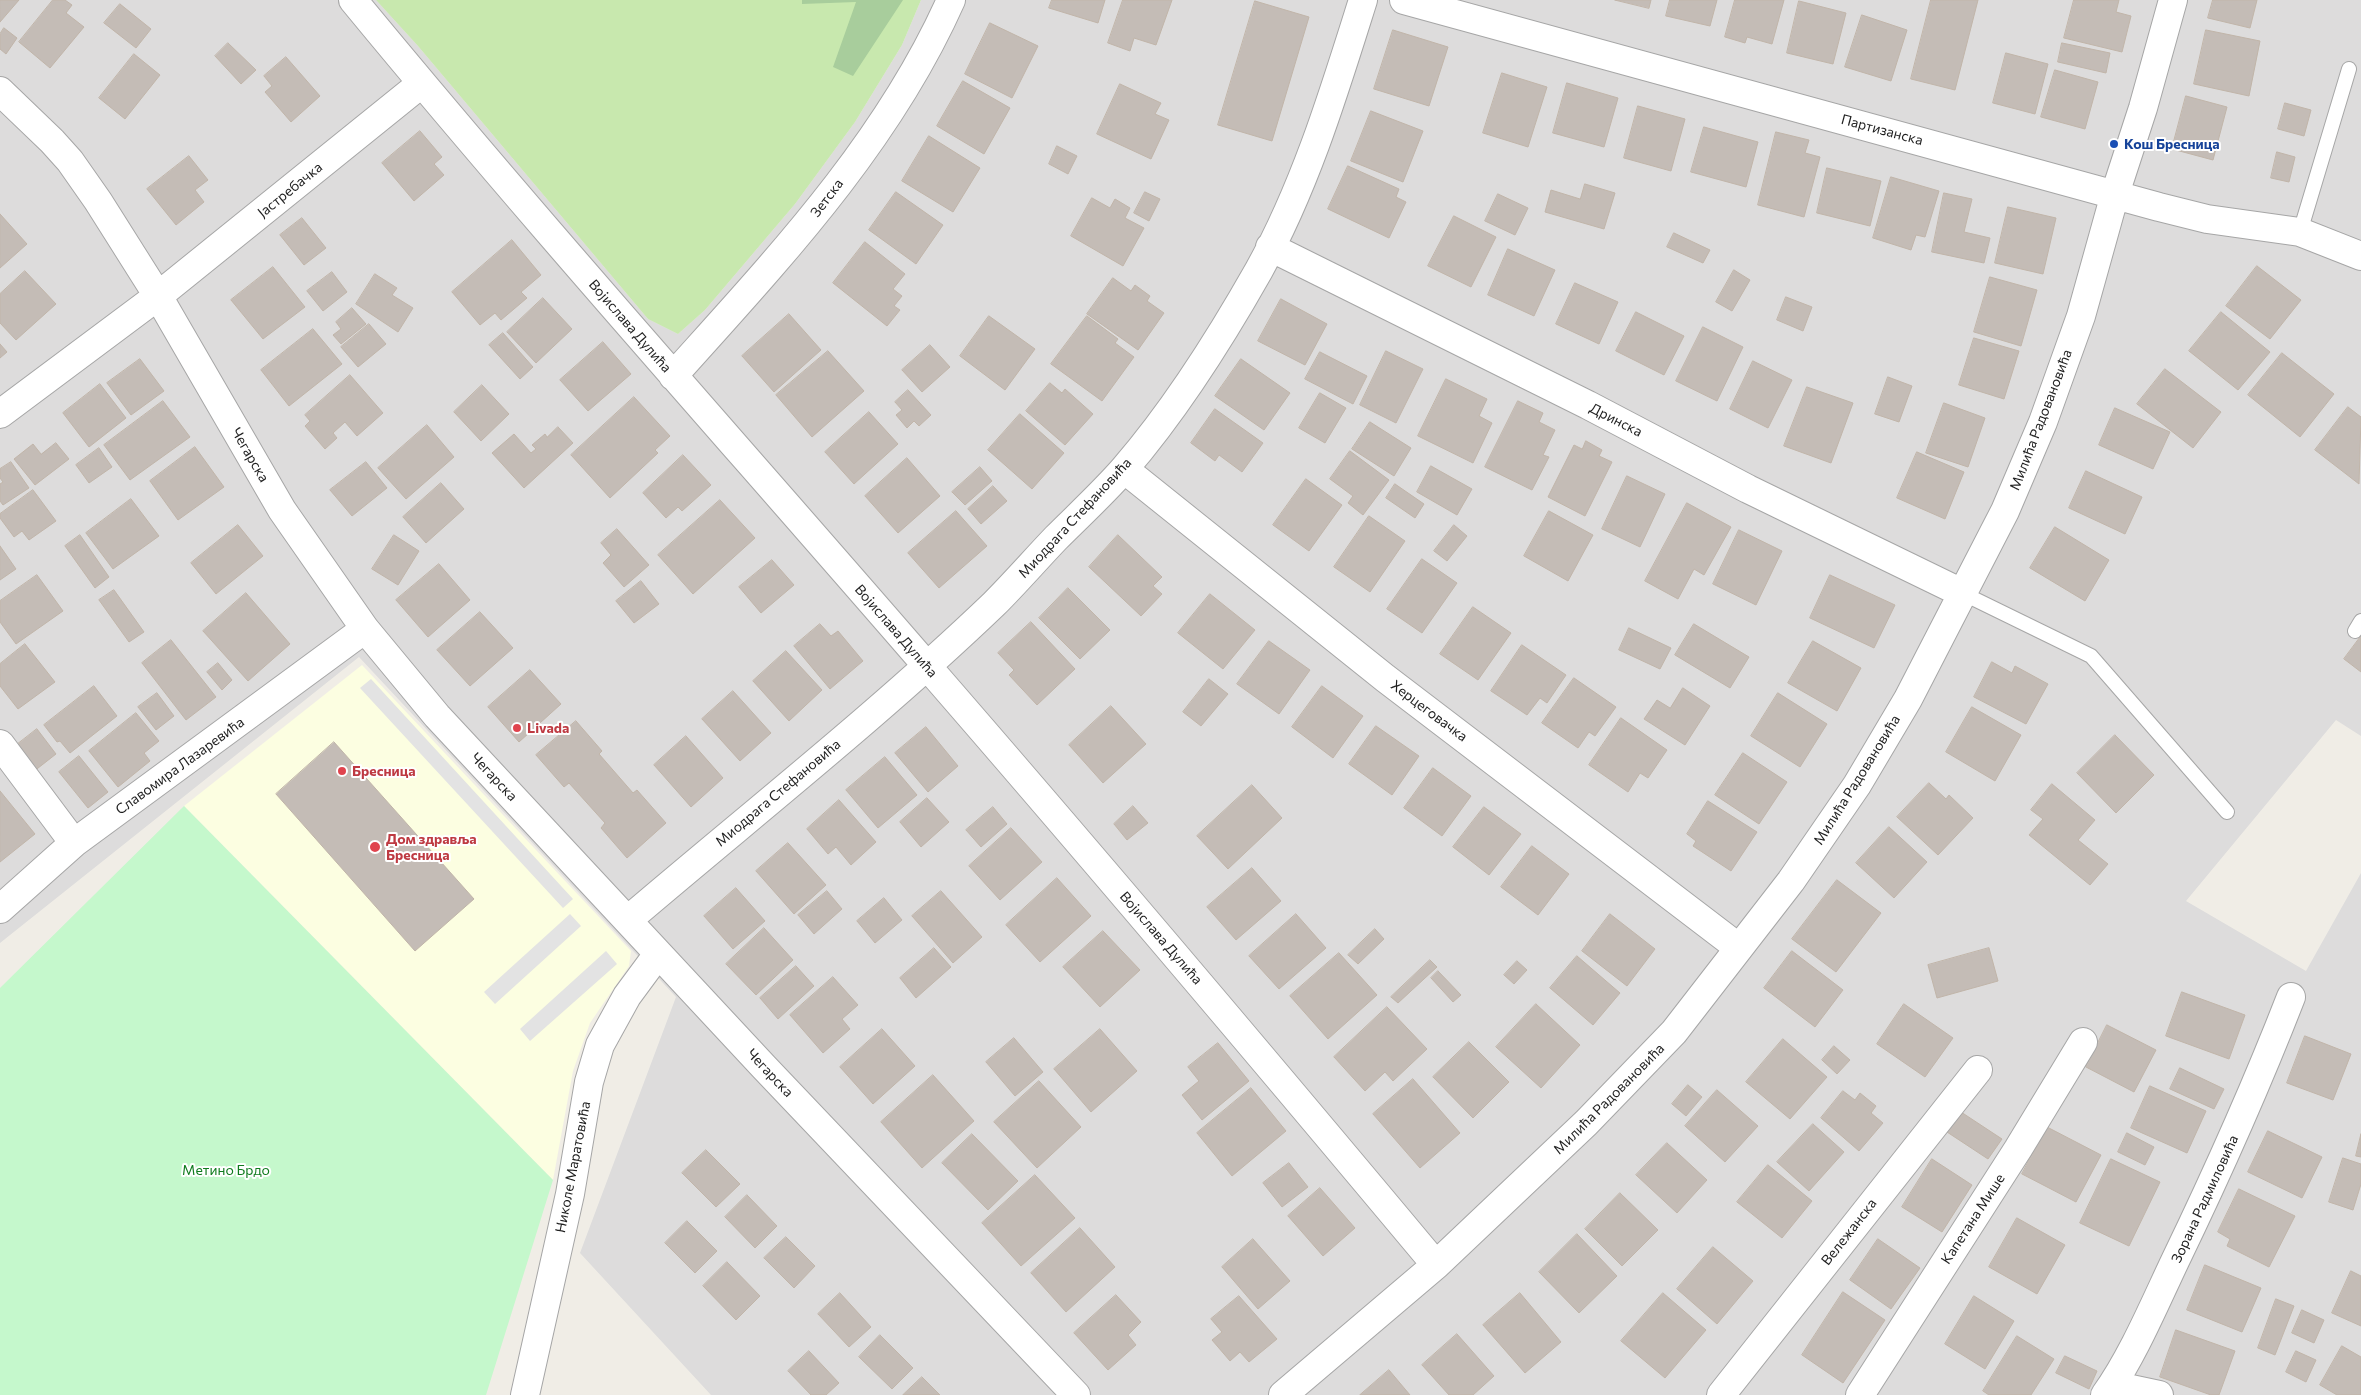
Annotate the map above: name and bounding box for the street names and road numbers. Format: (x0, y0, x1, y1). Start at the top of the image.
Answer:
street label: Партизанска (1839, 111, 1925, 149)
street label: Јастребачка (254, 159, 326, 221)
street label: Зетска (807, 176, 847, 220)
street label: Војислава Дулића (585, 276, 675, 376)
street label: Милића Радовановића (2006, 347, 2076, 493)
street label: Дринска (1587, 400, 1645, 440)
street label: Чегарска (228, 425, 272, 485)
street label: Миодрага Стефановића (1015, 454, 1135, 582)
street label: Војислава Дулића (851, 581, 941, 681)
street label: Херцеговачка (1387, 677, 1471, 745)
street label: Милића Радовановића (1810, 712, 1904, 848)
street label: Славомира Лазаревића (112, 714, 248, 818)
street label: Миодрага Стефановића (712, 736, 844, 850)
street label: Чегарска (467, 749, 521, 805)
street label: Војислава Дулића (1116, 888, 1206, 988)
street label: Милића Радовановића (1550, 1040, 1668, 1158)
street label: Чегарска (743, 1045, 797, 1101)
street label: Николе Маратовића (552, 1100, 594, 1234)
street label: Зорана Радмиловића (2168, 1132, 2242, 1266)
street label: Капетана Мише (1938, 1171, 2008, 1267)
street label: Вележанска (1818, 1195, 1880, 1269)

